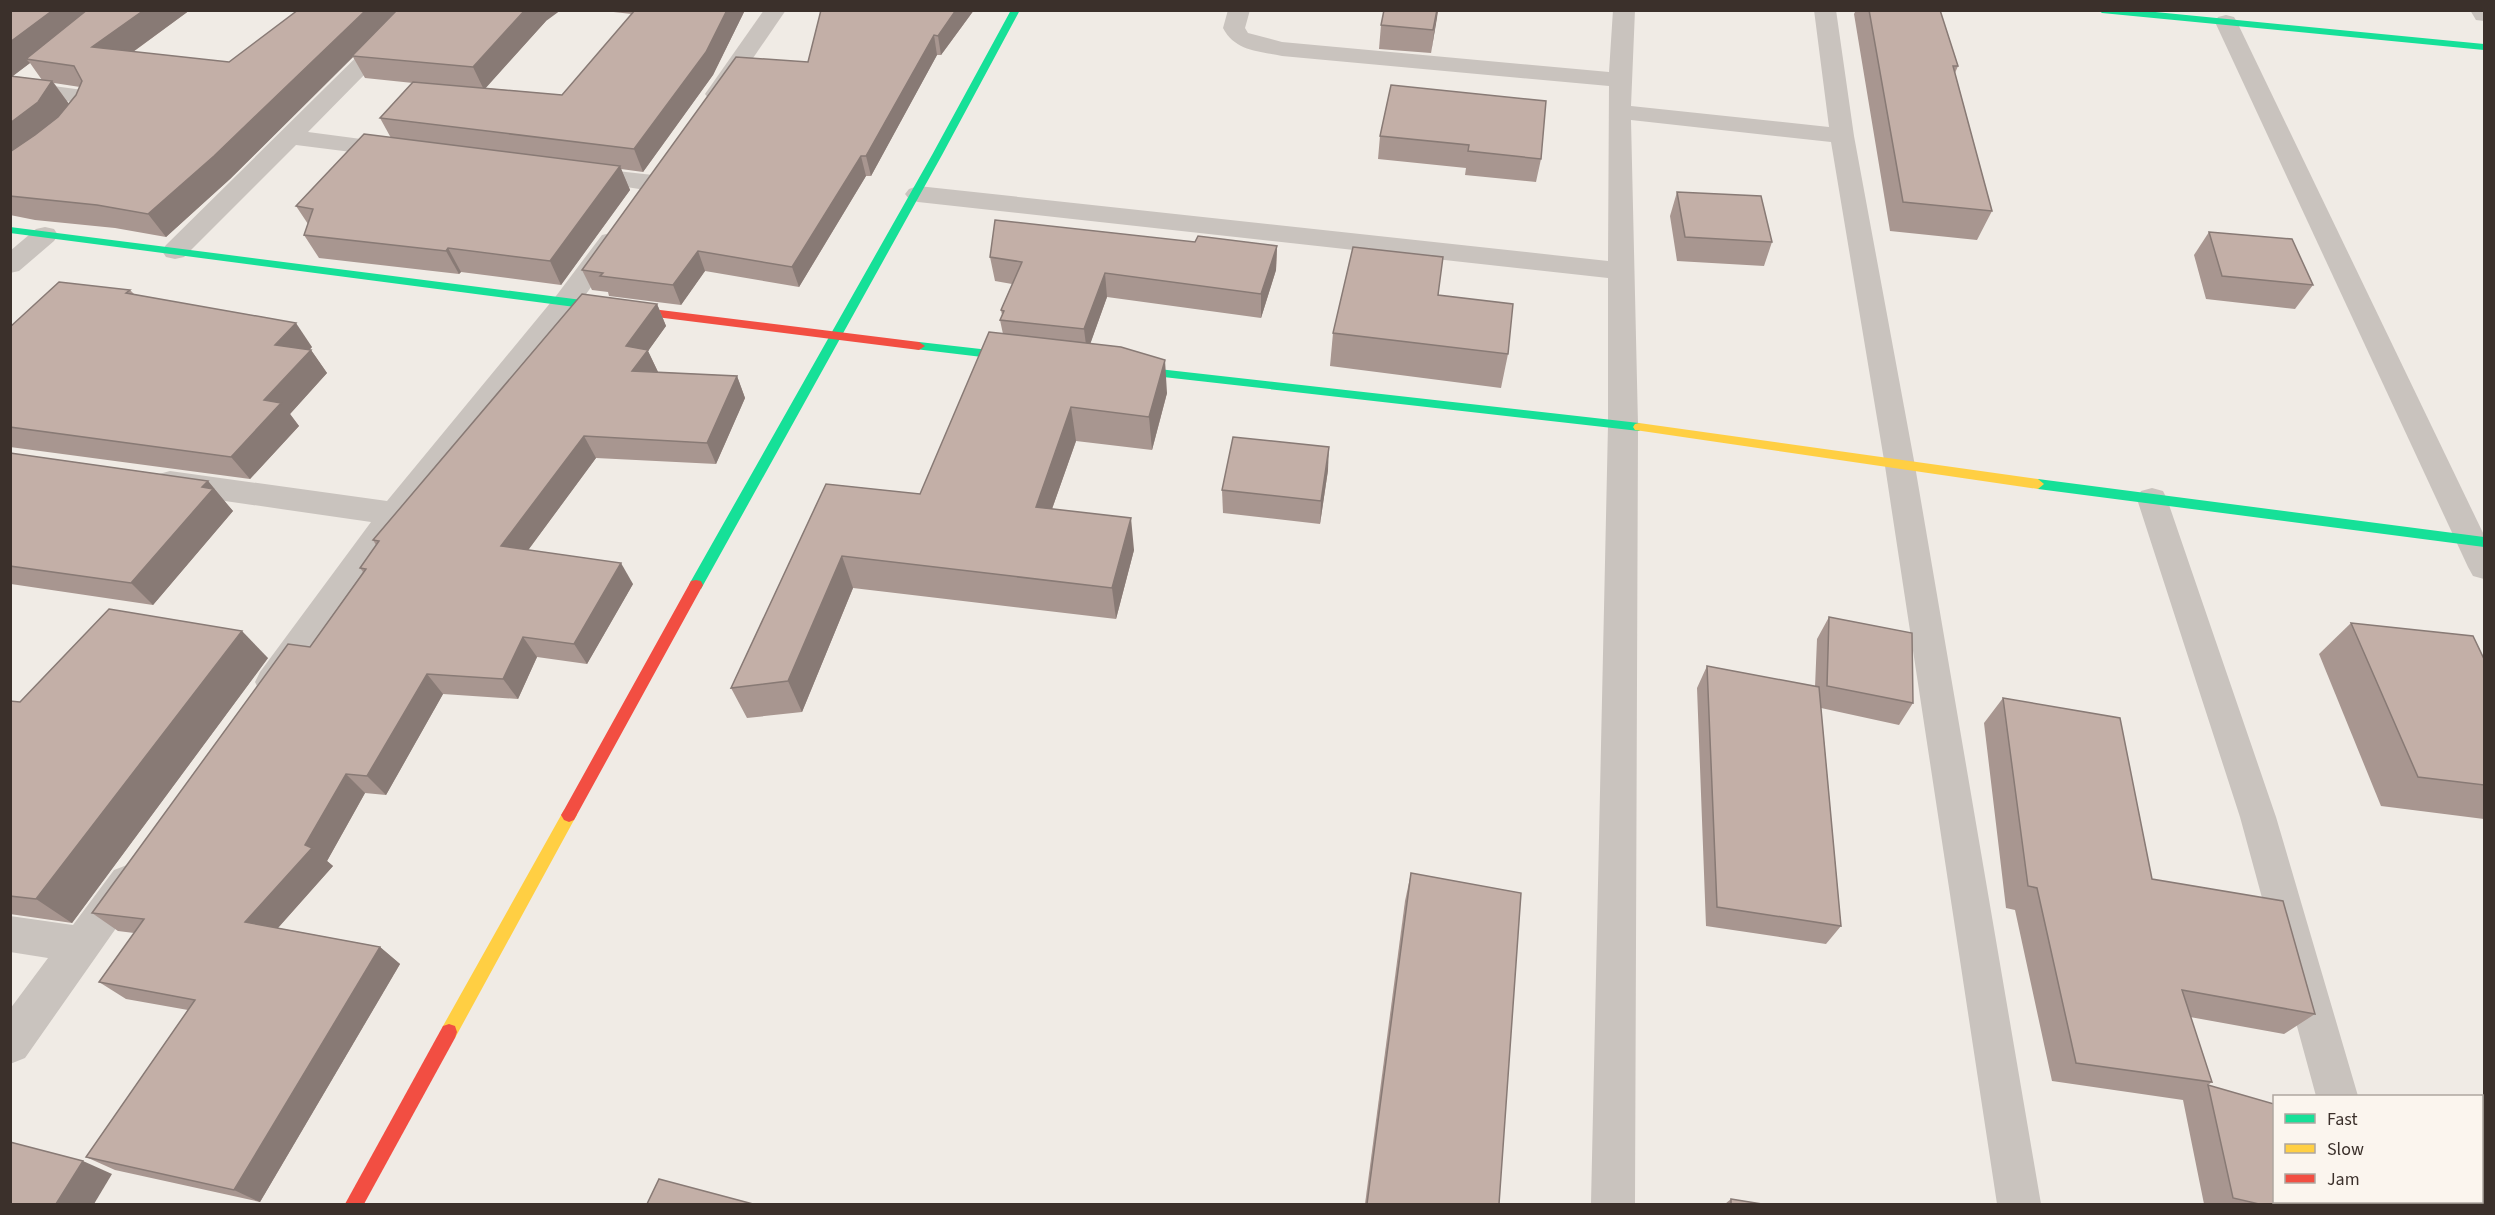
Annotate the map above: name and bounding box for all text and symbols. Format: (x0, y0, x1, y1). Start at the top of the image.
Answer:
legend (2273, 1095, 2483, 1203)
text: Fast (2327, 1107, 2358, 1132)
text: Slow (2327, 1137, 2364, 1162)
text: Jam (2327, 1167, 2360, 1192)

